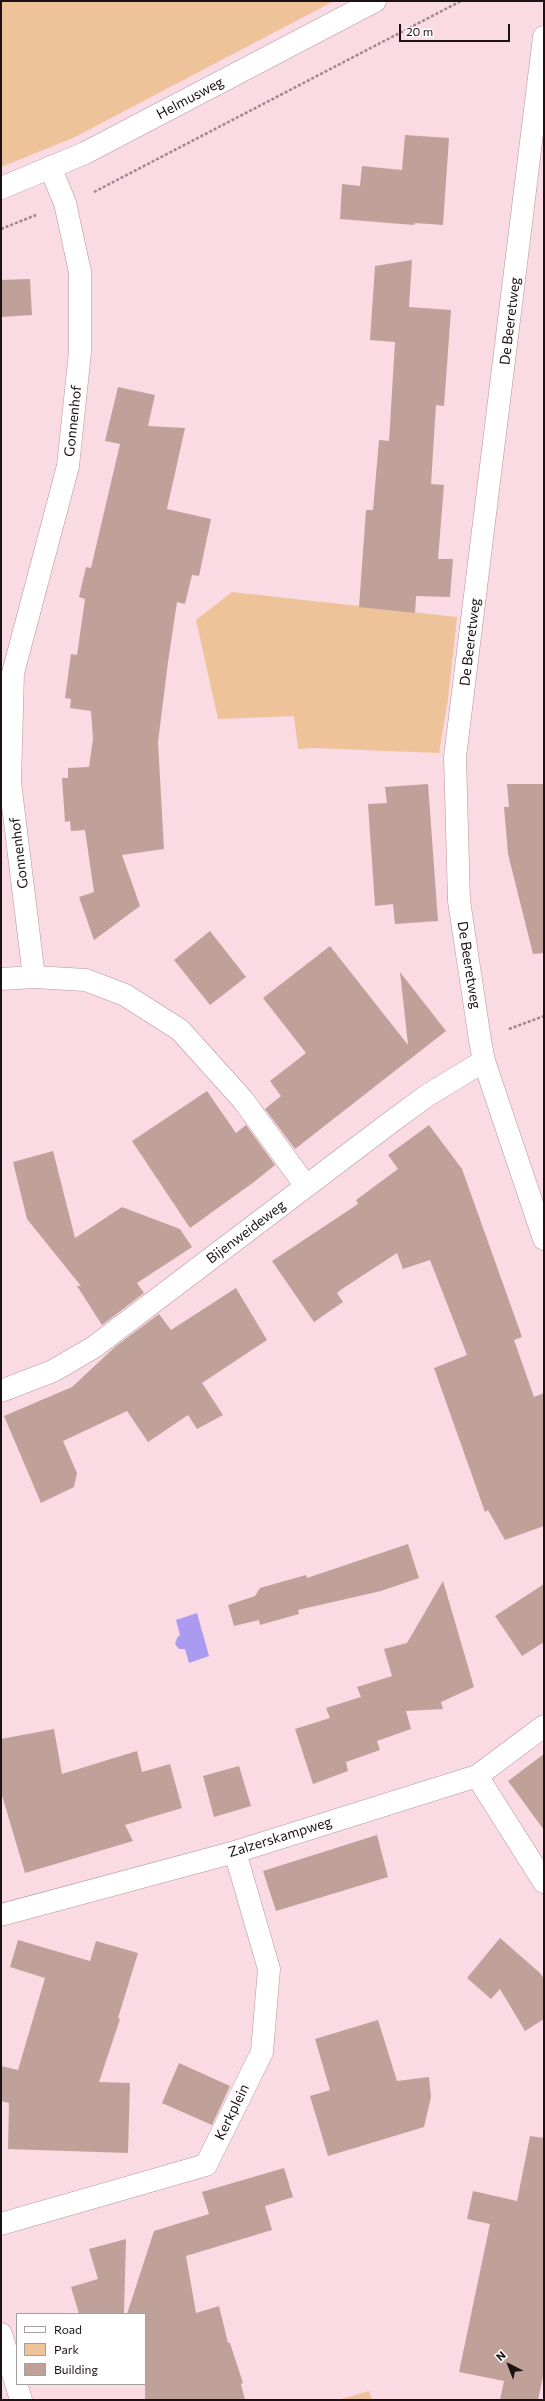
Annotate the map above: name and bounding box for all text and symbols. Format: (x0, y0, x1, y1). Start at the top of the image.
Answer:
scale bar (401, 16, 512, 42)
text: 20 m (406, 24, 433, 38)
street label: Helmusweg (154, 73, 226, 123)
street label: De Beeretweg (496, 276, 524, 366)
street label: Gonnenhof (61, 384, 85, 458)
street label: De Beeretweg (456, 597, 484, 687)
street label: Gonnenhof (6, 816, 32, 890)
street label: De Beeretweg (454, 920, 484, 1010)
street label: Bijenweideweg (203, 1197, 289, 1267)
street label: Zalzerskampweg (226, 1813, 334, 1861)
street label: Kerkplein (211, 2081, 253, 2143)
legend (16, 2313, 146, 2385)
text: Road (54, 2322, 82, 2336)
text: Park (54, 2342, 79, 2356)
north arrow (489, 2345, 529, 2385)
text: N (493, 2348, 508, 2363)
text: Building (54, 2362, 98, 2376)

